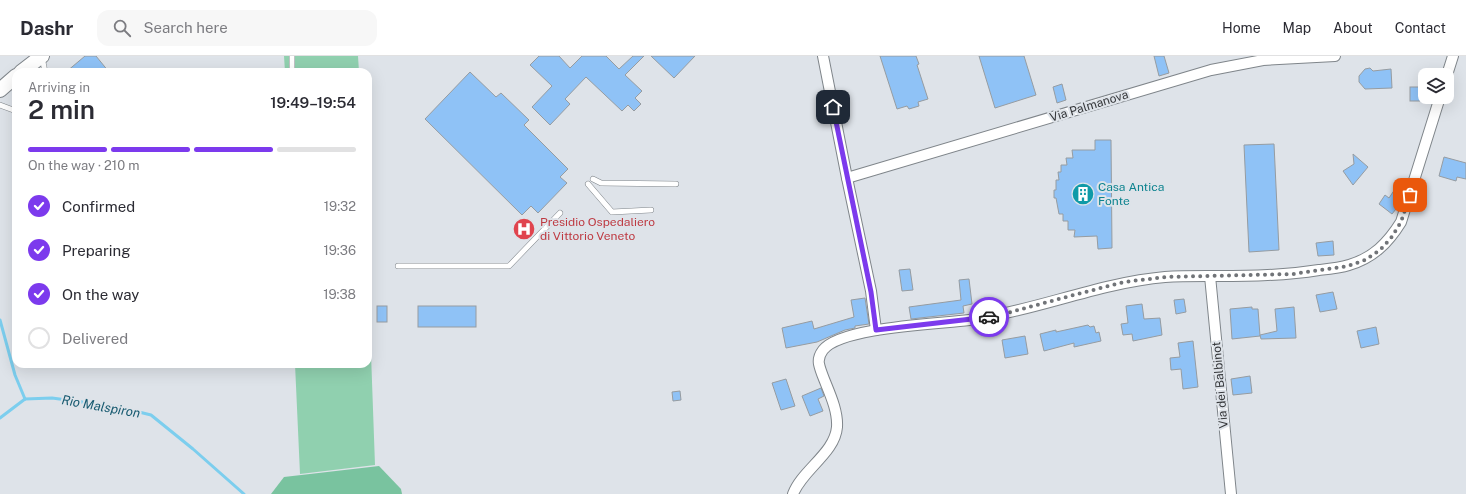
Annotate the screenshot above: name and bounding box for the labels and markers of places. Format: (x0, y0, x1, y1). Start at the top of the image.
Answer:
pin (816, 90, 850, 124)
pin (1393, 178, 1427, 212)
place label: Casa Antica Fonte (1098, 180, 1164, 208)
building icon: Casa Antica Fonte (1070, 181, 1096, 207)
place label: Presidio Ospedaliero di Vittorio Veneto (540, 215, 655, 243)
hospital icon: Presidio Ospedaliero di Vittorio Veneto (511, 216, 537, 242)

